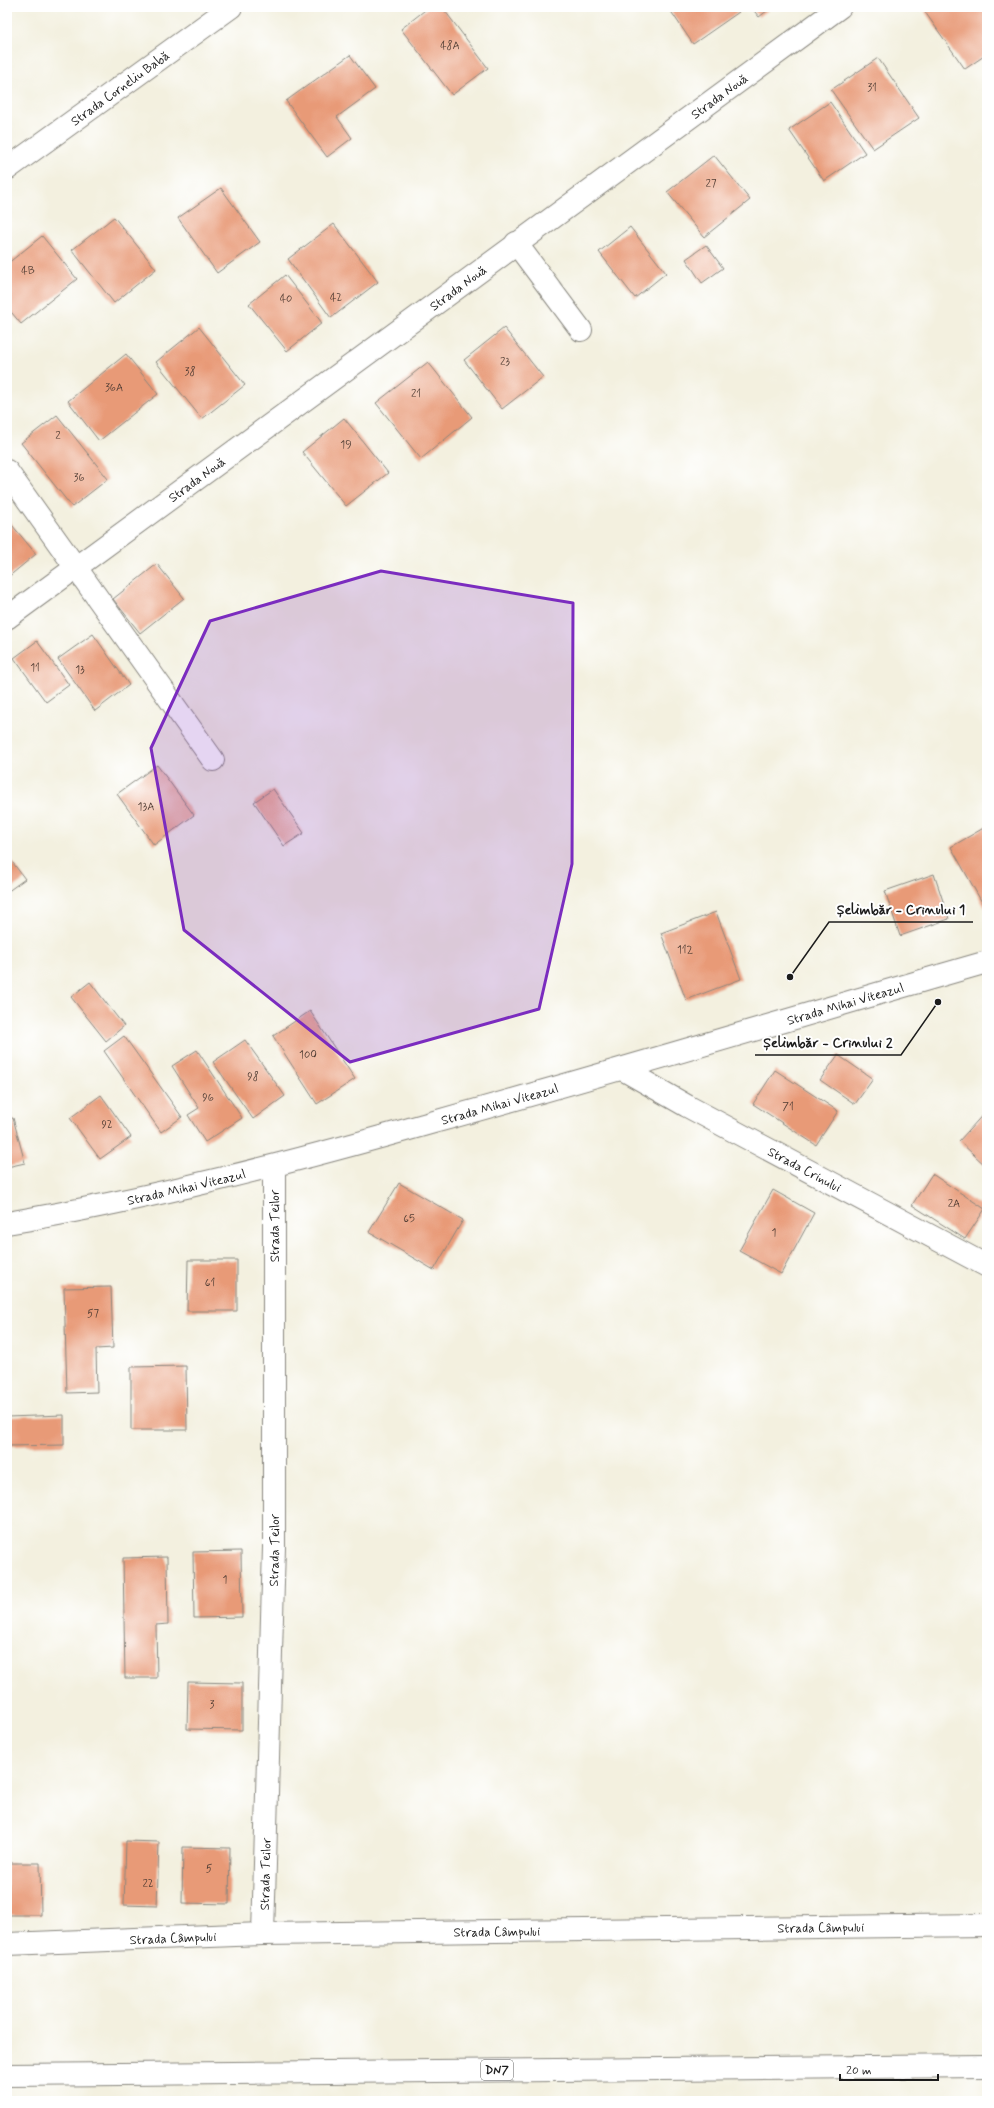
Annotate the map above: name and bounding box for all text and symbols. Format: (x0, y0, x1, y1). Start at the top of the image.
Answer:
house number: 48A (440, 39, 460, 53)
street label: Strada Corneliu Babă (68, 47, 174, 130)
street label: Strada Nouă (688, 70, 752, 124)
house number: 31 (867, 81, 877, 95)
house number: 27 (706, 177, 717, 191)
street label: Strada Nouă (427, 262, 491, 315)
house number: 4B (21, 264, 35, 278)
house number: 42 (330, 291, 342, 305)
house number: 40 (280, 292, 292, 306)
house number: 23 (500, 355, 510, 369)
house number: 38 (185, 365, 196, 379)
house number: 36A (105, 381, 123, 395)
house number: 21 (411, 387, 421, 401)
house number: 2 (55, 429, 61, 443)
house number: 19 (340, 438, 352, 452)
street label: Strada Nouă (165, 453, 230, 507)
house number: 36 (73, 471, 85, 485)
house number: 11 (30, 661, 40, 675)
house number: 13 (75, 663, 85, 677)
house number: 13A (138, 800, 154, 814)
callout: Șelimbăr - Crinului 1 (829, 896, 973, 922)
text: Șelimbăr - Crinului 1 (837, 901, 965, 919)
house number: 112 (677, 943, 694, 957)
street label: Strada Mihai Viteazul (785, 980, 906, 1030)
callout: Șelimbăr - Crinului 2 (755, 1029, 901, 1055)
text: Șelimbăr - Crinului 2 (763, 1034, 893, 1052)
house number: 100 (299, 1048, 317, 1062)
house number: 98 (247, 1070, 259, 1084)
street label: Strada Mihai Viteazul (439, 1080, 560, 1130)
house number: 96 (202, 1091, 214, 1105)
house number: 71 (782, 1100, 794, 1114)
house number: 92 (101, 1118, 113, 1132)
street label: Strada Crinului (764, 1144, 844, 1197)
street label: Strada Mihai Viteazul (126, 1166, 248, 1210)
street label: Strada Teilor (267, 1189, 284, 1262)
house number: 2A (948, 1197, 960, 1211)
house number: 65 (403, 1212, 415, 1226)
house number: 1 (772, 1226, 777, 1240)
house number: 61 (205, 1276, 215, 1290)
house number: 57 (87, 1307, 100, 1321)
street label: Strada Teilor (266, 1513, 284, 1587)
house number: 1 (223, 1573, 228, 1587)
house number: 3 (210, 1698, 215, 1712)
street label: Strada Teilor (257, 1837, 276, 1911)
house number: 5 (206, 1862, 213, 1876)
house number: 22 (142, 1877, 154, 1891)
street label: Strada Câmpului (777, 1920, 864, 1938)
street label: Strada Câmpului (453, 1924, 540, 1942)
street label: Strada Câmpului (129, 1929, 217, 1949)
scale bar (840, 2056, 938, 2082)
road number: DN7 (481, 2060, 513, 2080)
text: 20 m (846, 2063, 872, 2079)

